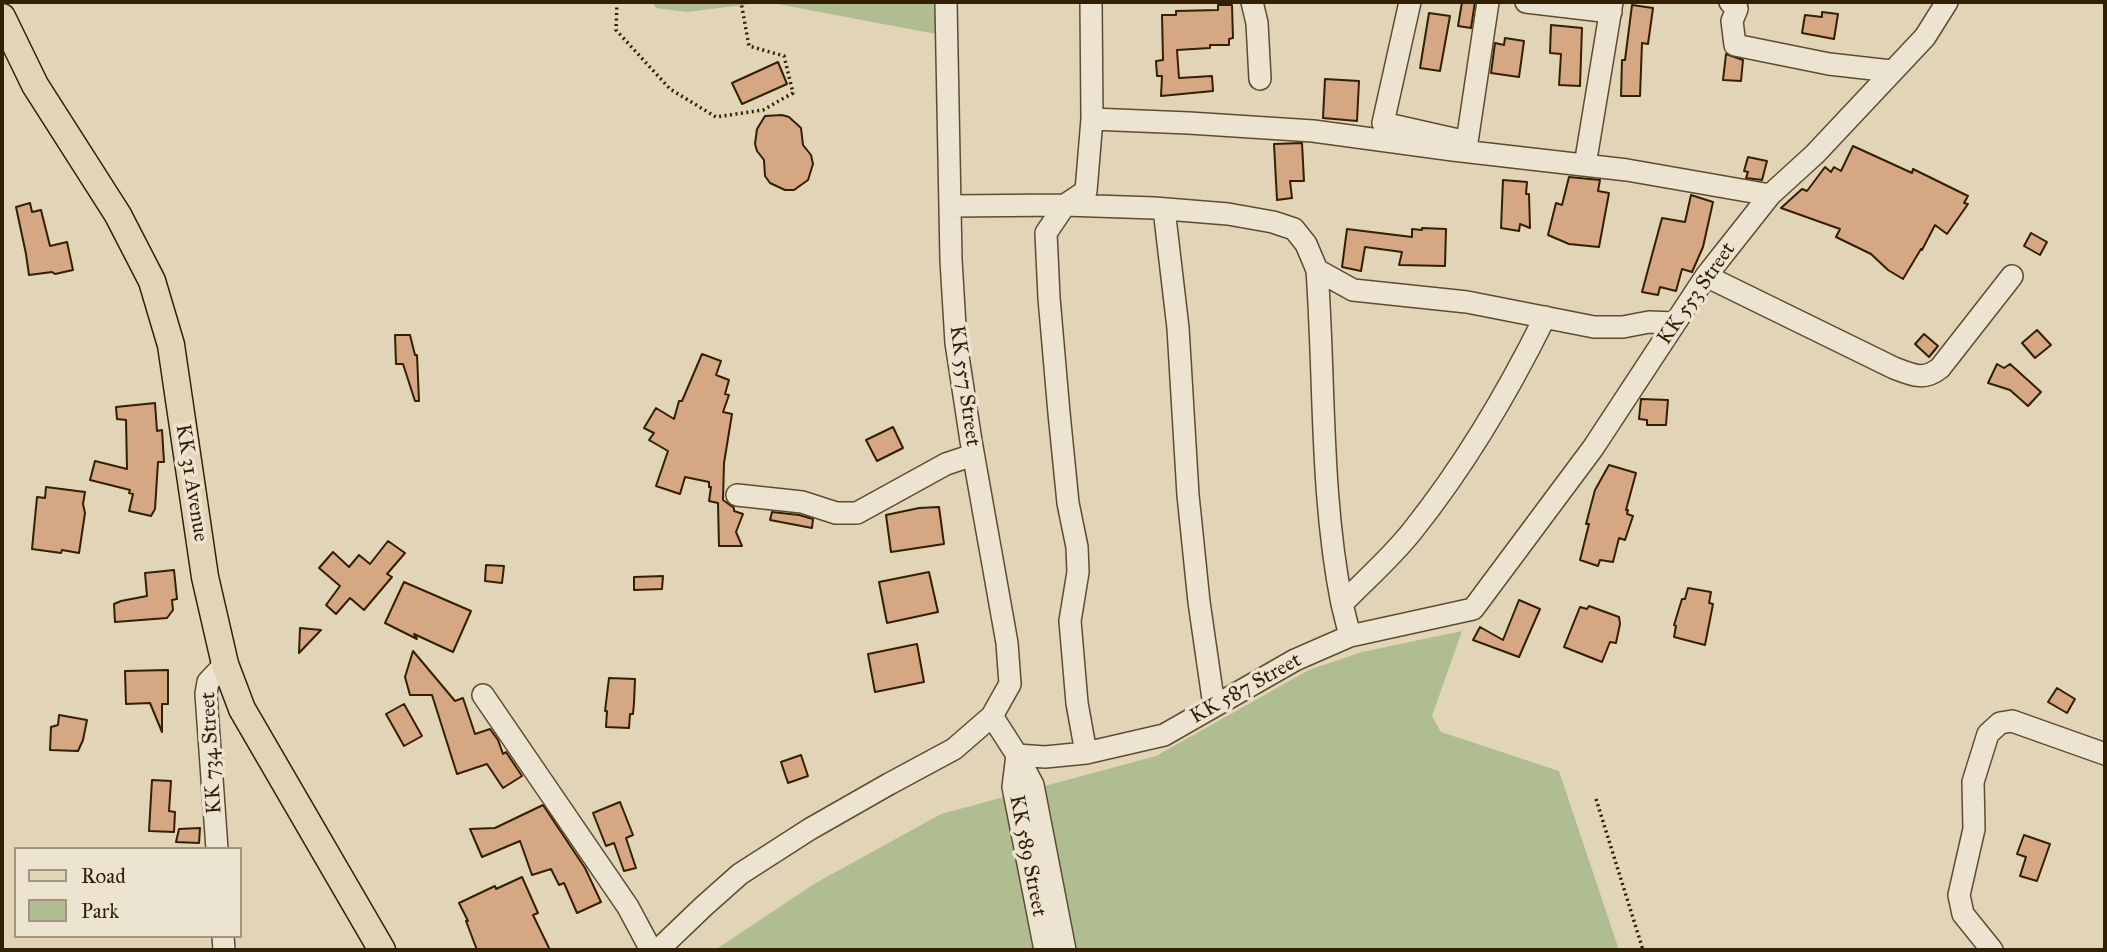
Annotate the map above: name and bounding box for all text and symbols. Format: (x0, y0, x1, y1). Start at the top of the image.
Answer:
street label: KK 553 Street (1653, 238, 1741, 350)
street label: KK 557 Street (943, 324, 985, 448)
street label: KK 31 Avenue (169, 422, 213, 544)
street label: KK 587 Street (1186, 648, 1306, 730)
street label: KK 734 Street (196, 691, 228, 815)
street label: KK 589 Street (1003, 793, 1051, 919)
legend (14, 847, 242, 938)
text: Road (81, 863, 126, 889)
text: Park (81, 898, 119, 924)

